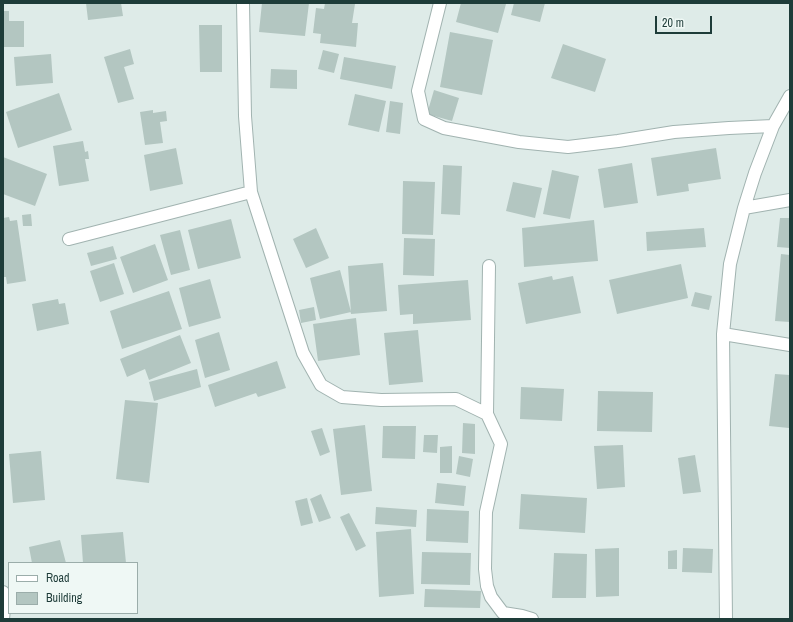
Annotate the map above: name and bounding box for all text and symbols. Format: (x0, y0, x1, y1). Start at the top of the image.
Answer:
scale bar (657, 8, 714, 34)
text: 20 m (662, 15, 684, 31)
legend (8, 562, 138, 614)
text: Road (46, 570, 70, 586)
text: Building (46, 590, 82, 606)

